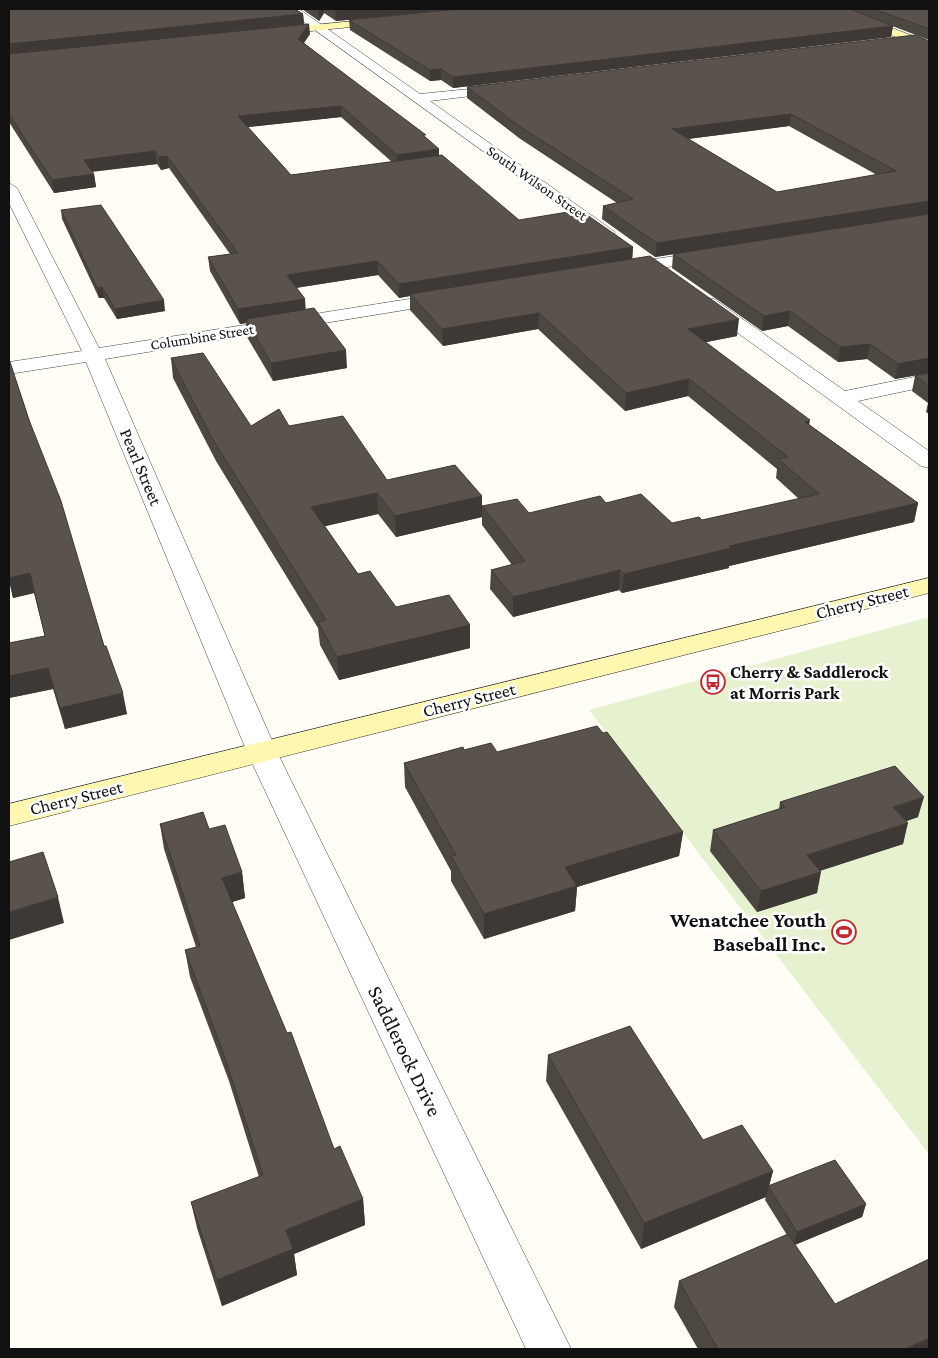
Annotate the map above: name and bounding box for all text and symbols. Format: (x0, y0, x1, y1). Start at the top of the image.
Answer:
street label: South Wilson Street (484, 142, 591, 224)
street label: Columbine Street (149, 321, 256, 353)
street label: Pearl Street (116, 426, 167, 509)
street label: Cherry Street (814, 581, 911, 623)
place label: Cherry & Saddlerock at Morris Park (730, 662, 889, 703)
bus stop icon: Cherry & Saddlerock at Morris Park (700, 669, 726, 695)
street label: Cherry Street (421, 679, 518, 721)
street label: Cherry Street (28, 777, 125, 819)
place label: Wenatchee Youth Baseball Inc. (669, 908, 826, 956)
sports icon: Wenatchee Youth Baseball Inc. (831, 919, 857, 945)
street label: Saddlerock Drive (363, 982, 447, 1120)

